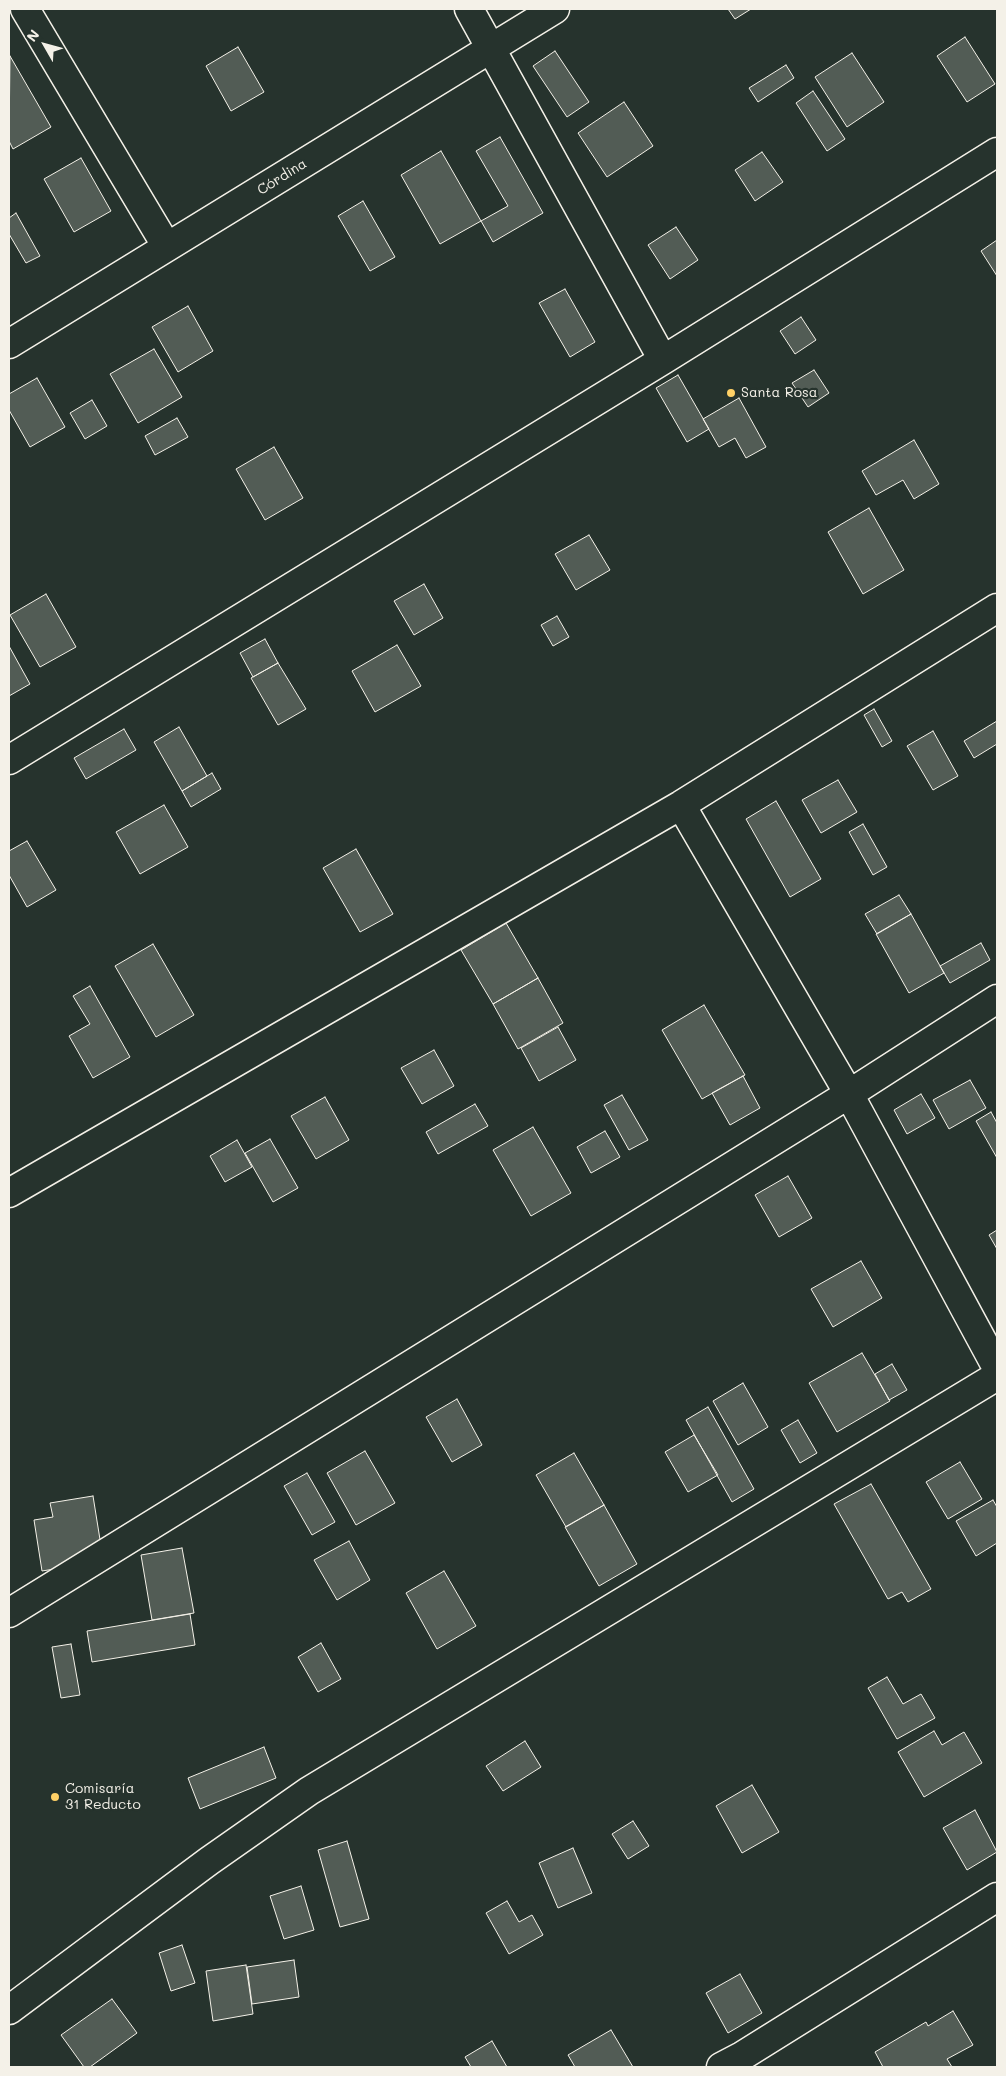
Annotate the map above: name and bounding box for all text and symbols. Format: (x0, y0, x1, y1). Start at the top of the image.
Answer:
north arrow (20, 20, 70, 70)
text: N (22, 25, 44, 46)
street label: Córdina (254, 155, 310, 199)
place label: Santa Rosa (741, 385, 818, 401)
marker: Santa Rosa (725, 387, 737, 399)
place label: Comisaría 31 Reducto (65, 1781, 141, 1814)
marker: Comisaría 31 Reducto (49, 1791, 61, 1803)

